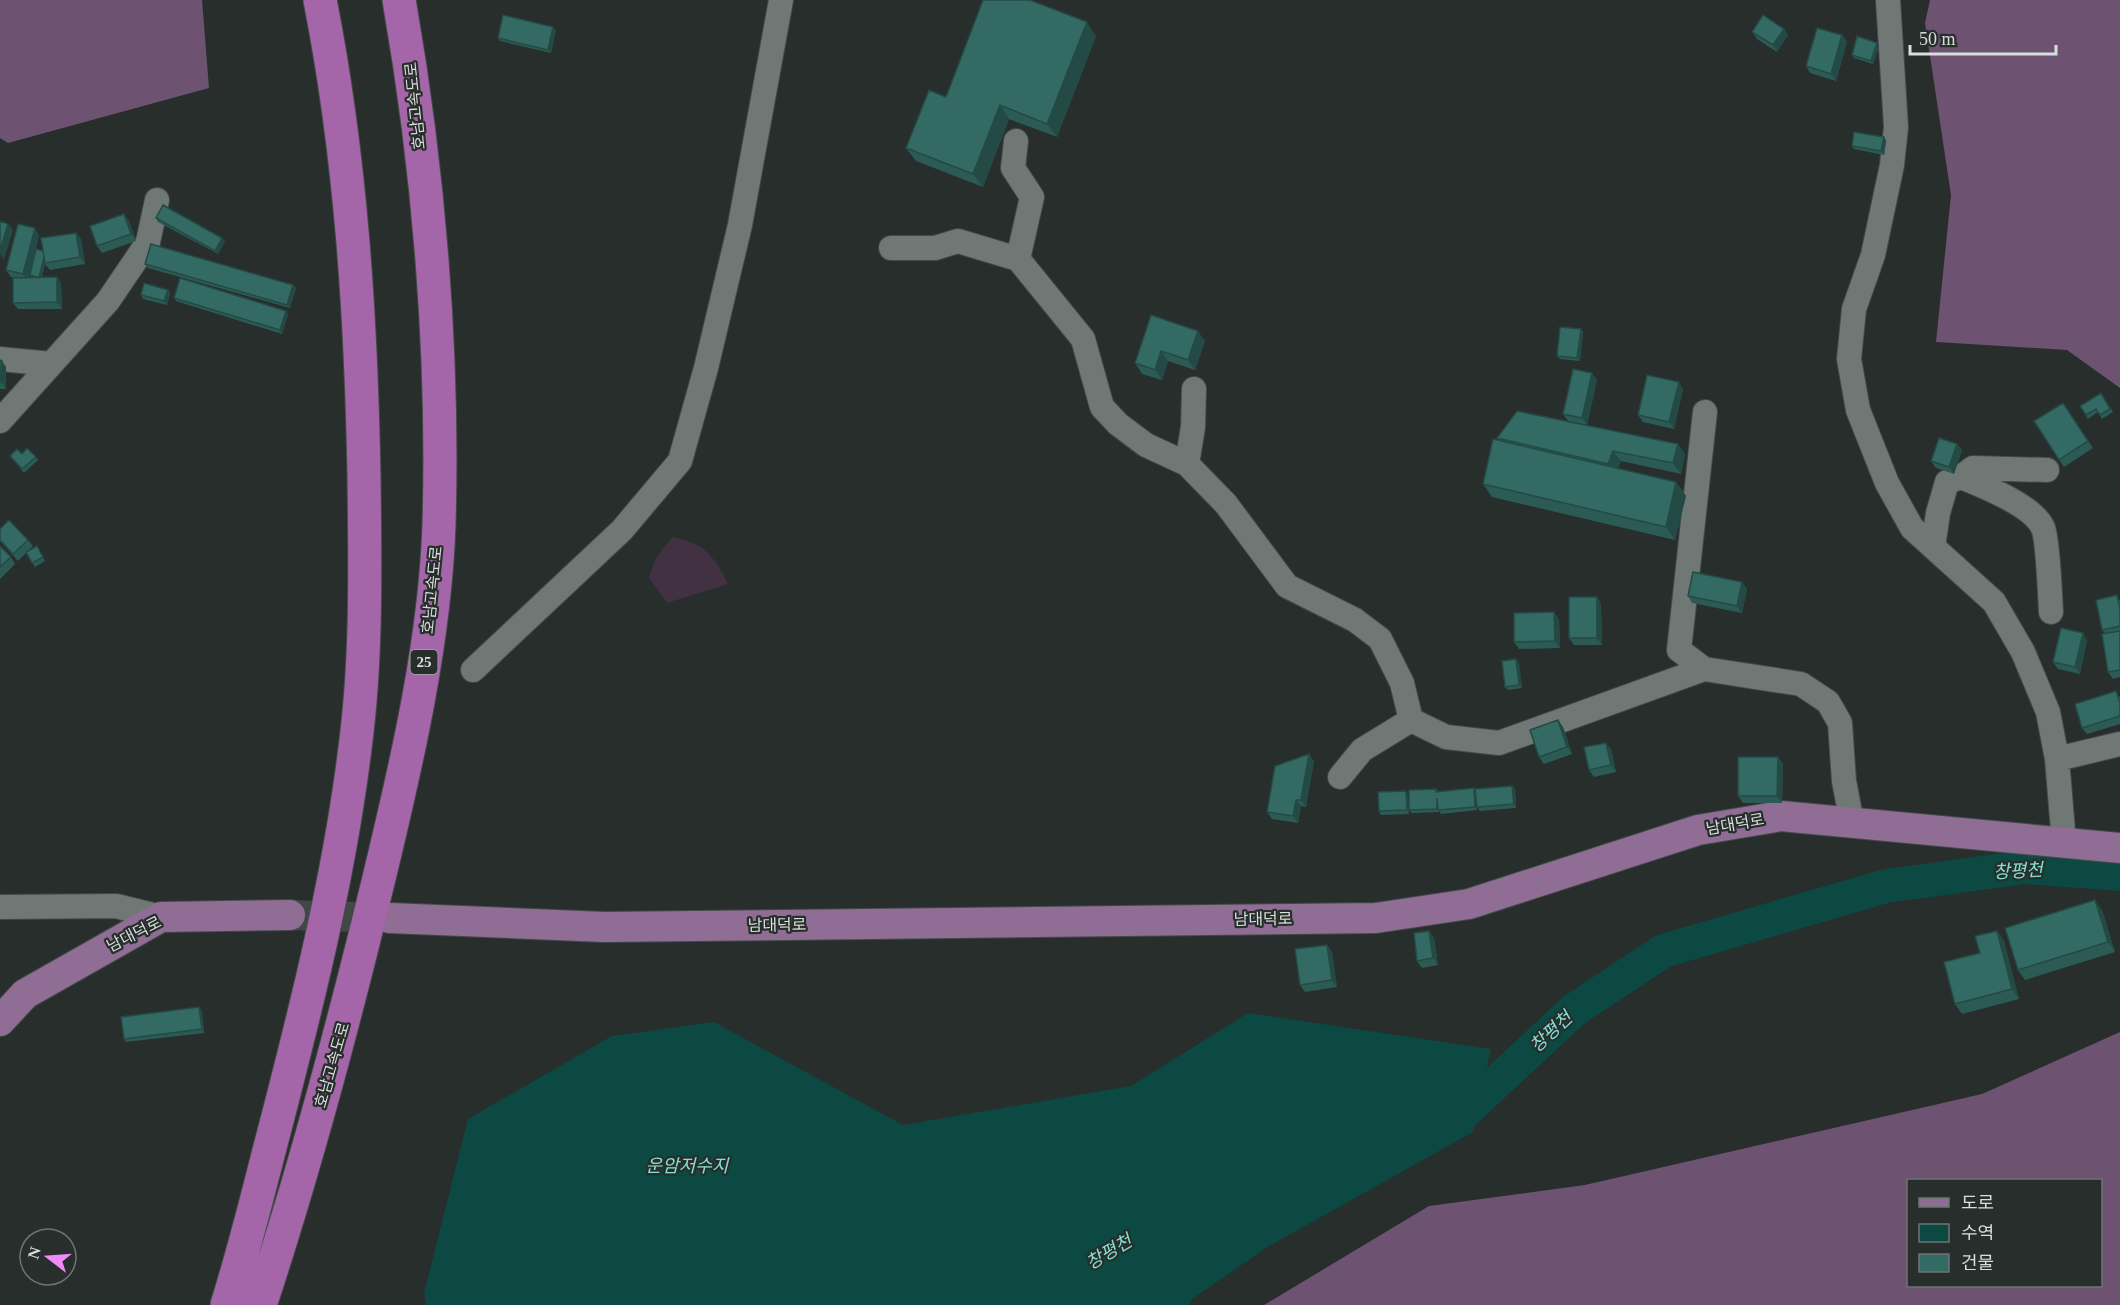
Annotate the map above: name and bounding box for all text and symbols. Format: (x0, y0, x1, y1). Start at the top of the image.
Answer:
scale bar (1910, 18, 2056, 56)
text: 50 m (1919, 29, 1956, 49)
street label: 호남고속도로 (402, 61, 428, 151)
street label: 호남고속도로 (419, 545, 445, 635)
road number: 25 (410, 650, 438, 674)
street label: 남대덕로 (1705, 810, 1766, 837)
water label: 창평천 (1993, 860, 2046, 882)
street label: 남대덕로 (1233, 910, 1293, 928)
street label: 남대덕로 (104, 913, 164, 955)
street label: 남대덕로 (747, 916, 807, 934)
water label: 창평천 (1526, 1006, 1578, 1056)
street label: 호남고속도로 (312, 1020, 352, 1110)
water label: 운암저수지 (646, 1156, 730, 1176)
legend (1907, 1179, 2102, 1287)
text: 도로 (1961, 1193, 1994, 1213)
text: 수역 (1961, 1223, 1994, 1243)
north arrow (18, 1227, 78, 1287)
water label: 창평천 (1083, 1229, 1138, 1273)
text: N (24, 1244, 44, 1261)
text: 건물 (1961, 1253, 1994, 1273)

